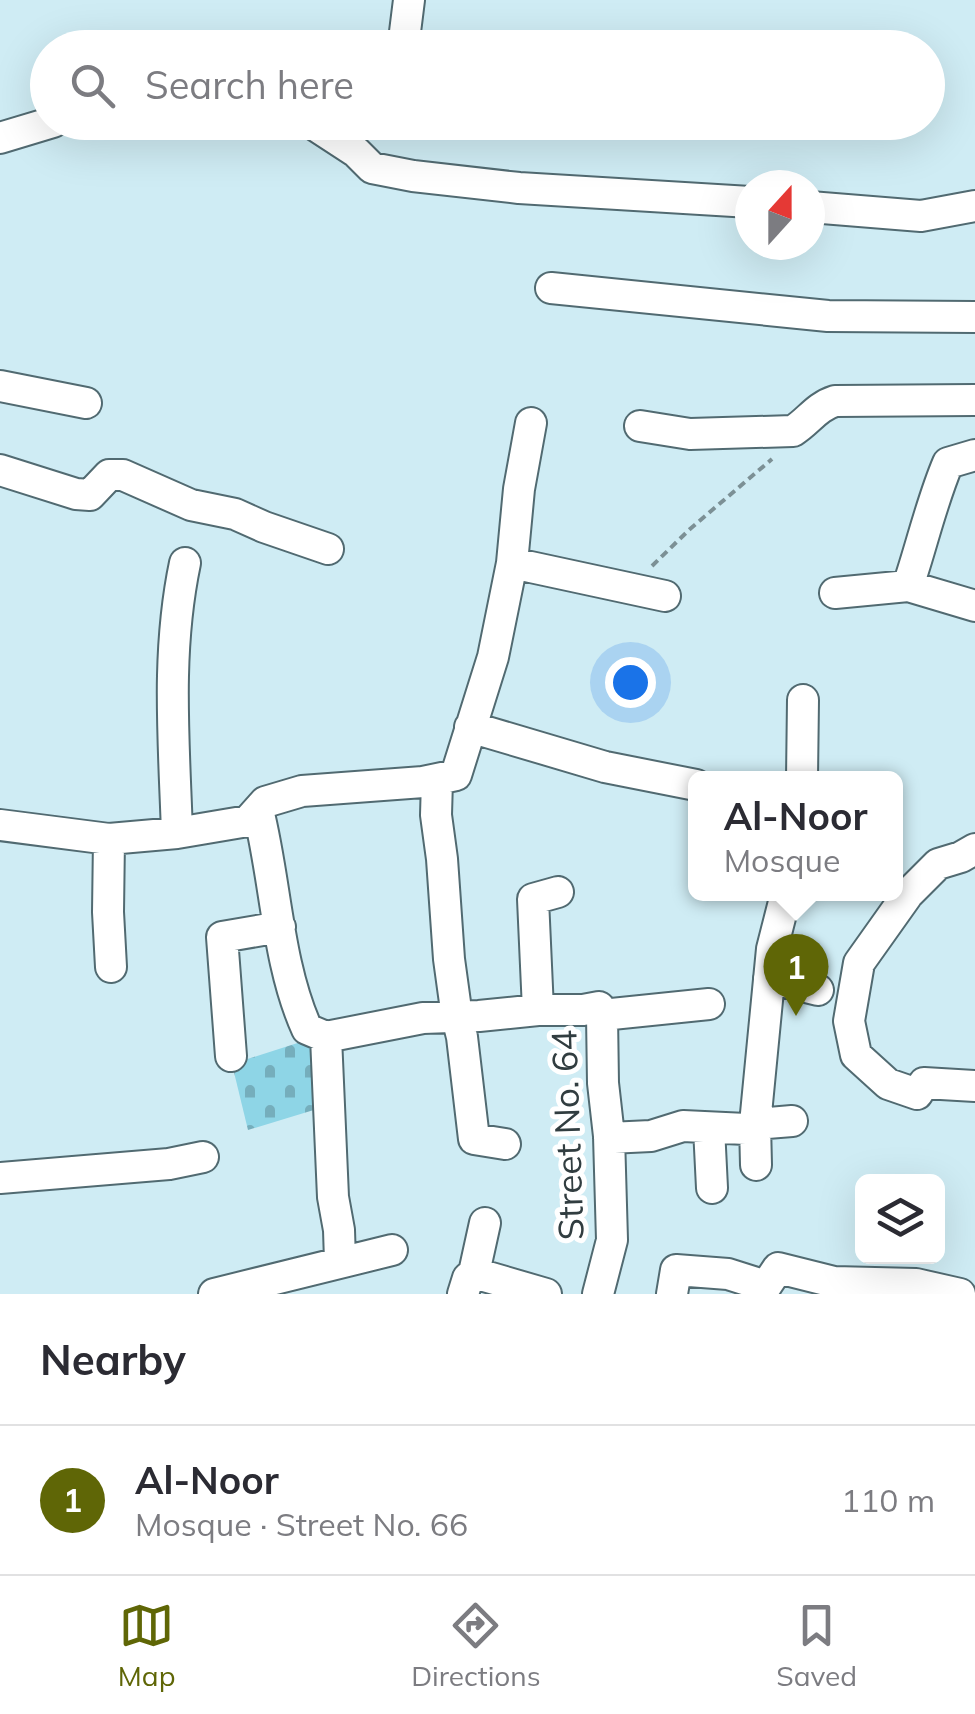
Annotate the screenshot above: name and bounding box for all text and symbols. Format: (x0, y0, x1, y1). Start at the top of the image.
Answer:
search box (30, 30, 945, 140)
icon: search (65, 58, 120, 113)
text: Search here (145, 61, 354, 109)
north arrow (735, 170, 825, 260)
your location (605, 657, 656, 708)
popup (688, 771, 903, 901)
text: Al-Noor (724, 792, 867, 840)
text: Mosque (724, 840, 840, 880)
pin: 1 (764, 934, 828, 1016)
street label: Street No. 64 (541, 1029, 593, 1241)
map controls (855, 1174, 945, 1264)
button: layers (855, 1174, 945, 1264)
text: Nearby (40, 1333, 186, 1386)
text: Al-Noor (135, 1456, 279, 1504)
text: 1 (63, 1480, 82, 1520)
text: 110 m (841, 1480, 935, 1520)
text: Mosque · Street No. 66 (135, 1504, 468, 1544)
tab: Map (118, 1598, 175, 1693)
tab: Directions (411, 1598, 541, 1693)
tab: Saved (776, 1598, 857, 1693)

